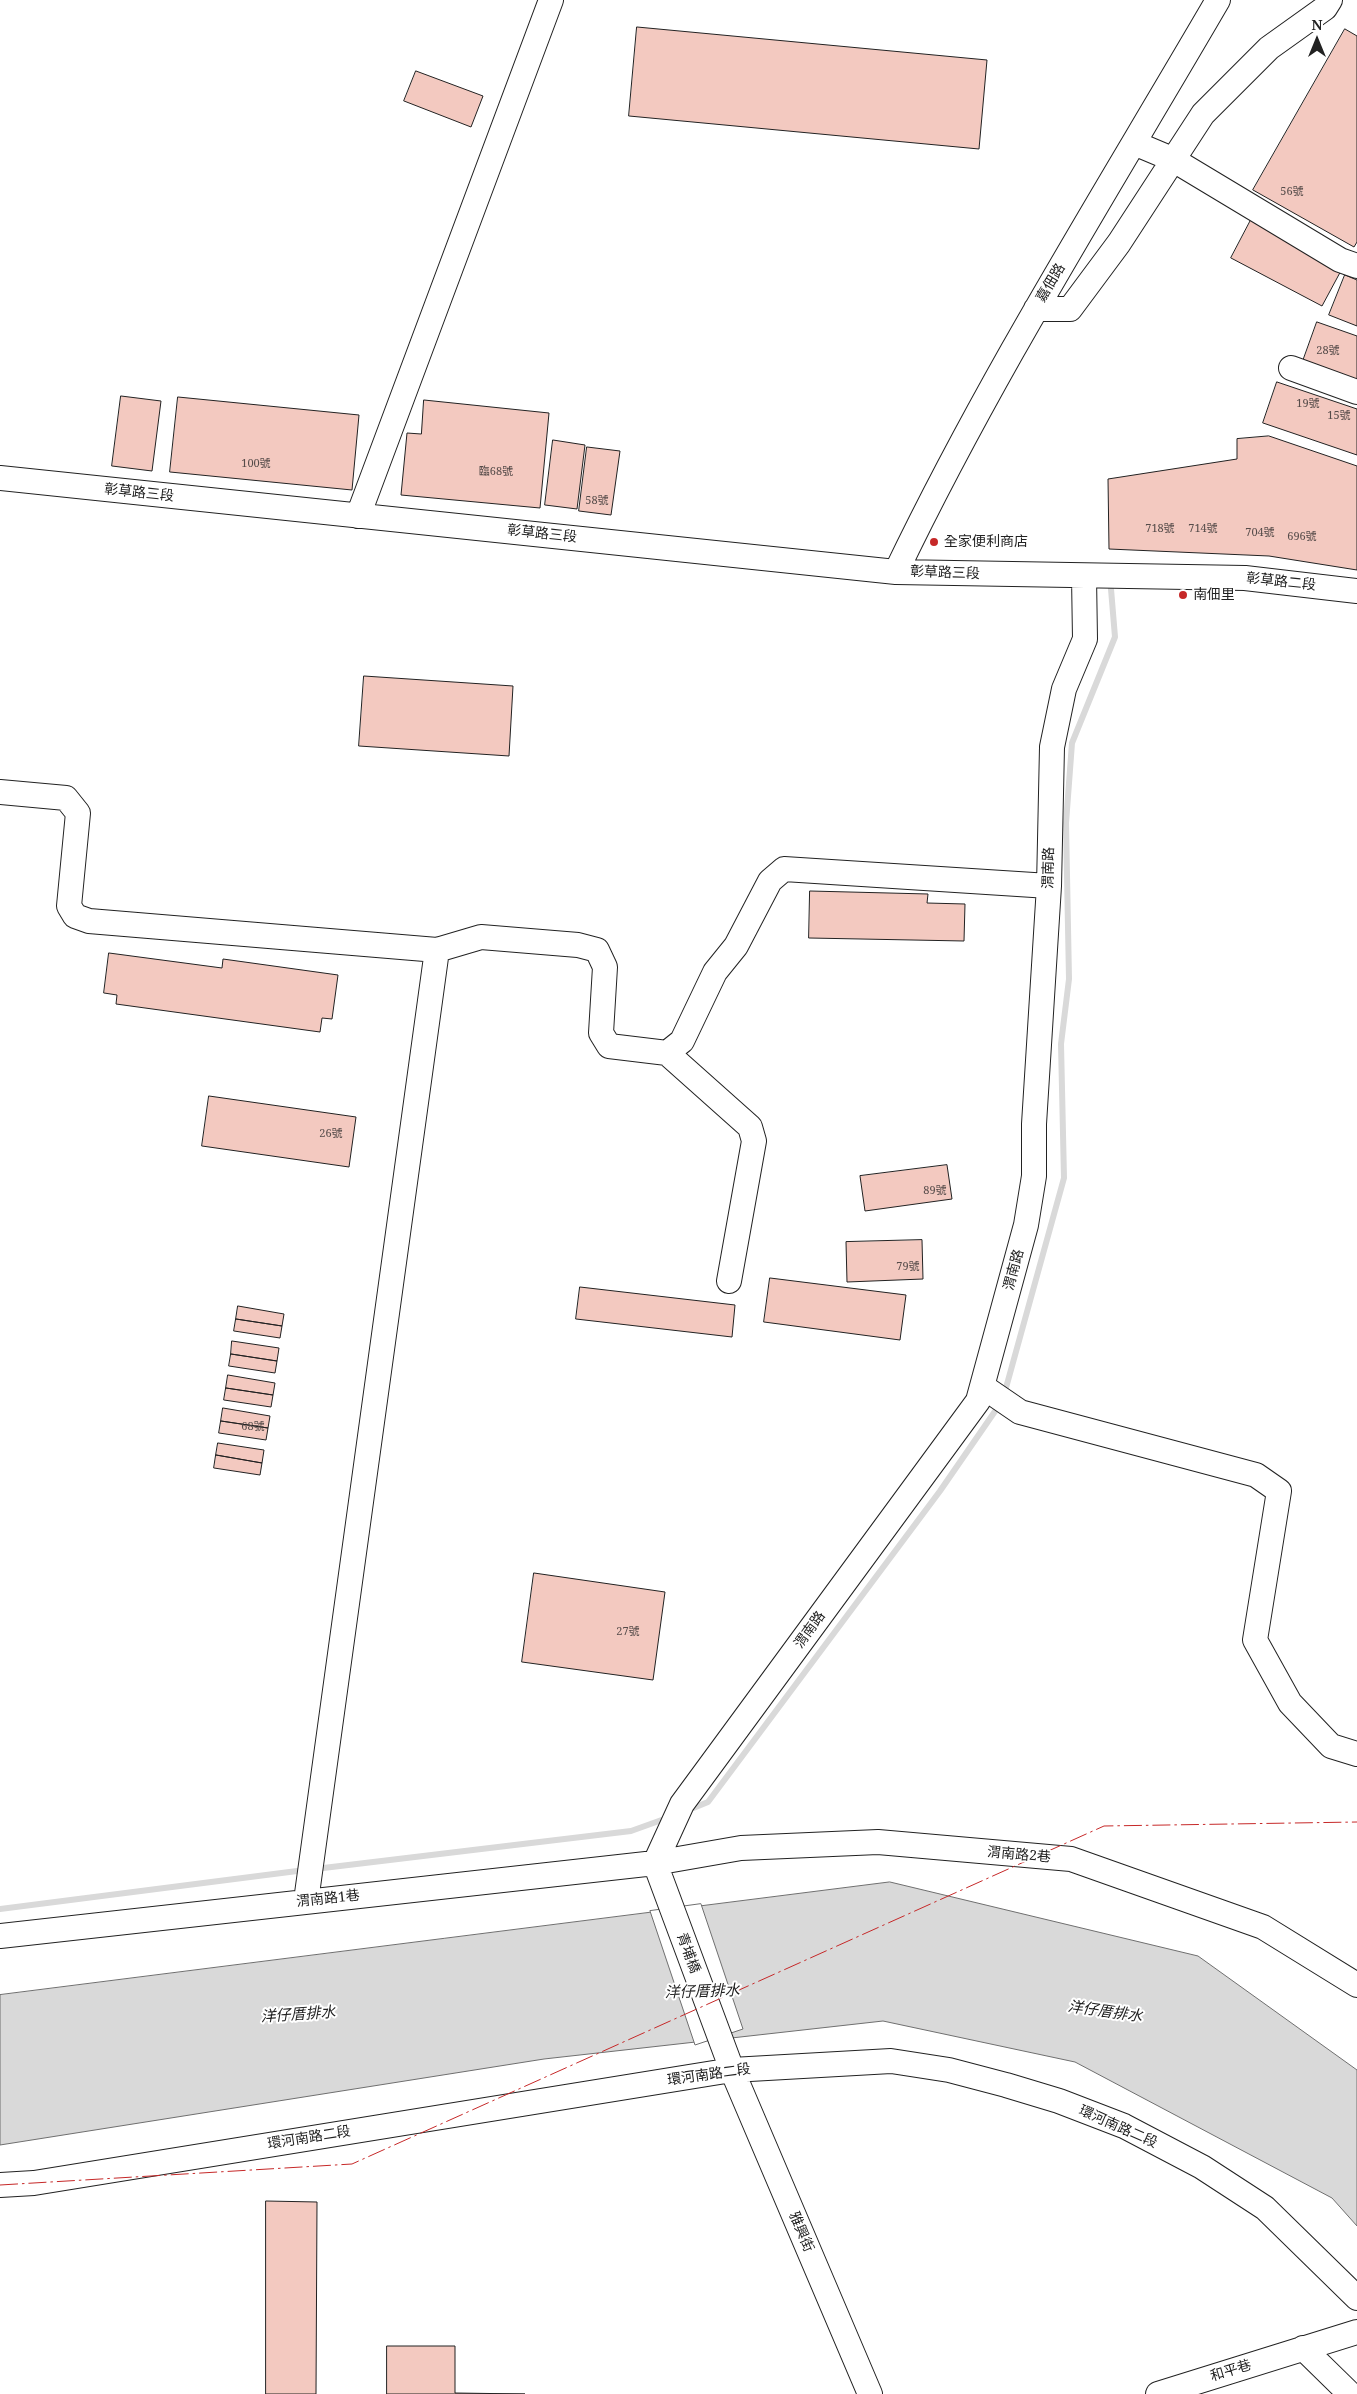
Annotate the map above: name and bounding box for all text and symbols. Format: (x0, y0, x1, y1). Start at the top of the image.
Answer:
north arrow (1292, 15, 1342, 65)
text: N (1311, 15, 1323, 34)
house number: 56號 (1280, 185, 1304, 199)
street label: 嘉佃路 (1033, 261, 1069, 305)
house number: 28號 (1316, 344, 1340, 358)
house number: 19號 (1296, 397, 1320, 411)
house number: 15號 (1327, 409, 1351, 423)
house number: 100號 (241, 457, 271, 471)
house number: 臨68號 (479, 465, 513, 479)
street label: 彰草路三段 (103, 481, 175, 505)
house number: 58號 (585, 494, 609, 508)
street label: 彰草路三段 (506, 522, 578, 546)
house number: 718號 (1145, 522, 1175, 536)
house number: 714號 (1188, 522, 1218, 536)
house number: 704號 (1245, 526, 1275, 540)
house number: 696號 (1287, 530, 1317, 544)
place label: 全家便利商店 (944, 534, 1028, 550)
marker: 全家便利商店 (928, 536, 940, 548)
street label: 彰草路三段 (910, 563, 980, 583)
street label: 彰草路二段 (1245, 570, 1317, 594)
place label: 南佃里 (1193, 587, 1235, 603)
marker: 南佃里 (1177, 589, 1189, 601)
street label: 渭南路 (1040, 847, 1058, 889)
house number: 26號 (319, 1127, 343, 1141)
house number: 89號 (923, 1184, 947, 1198)
street label: 渭南路 (1000, 1248, 1028, 1292)
house number: 79號 (896, 1260, 920, 1274)
house number: 68號 (241, 1420, 265, 1434)
street label: 渭南路 (791, 1608, 829, 1652)
house number: 27號 (616, 1625, 640, 1639)
street label: 渭南路2巷 (986, 1844, 1052, 1866)
street label: 渭南路1巷 (295, 1887, 361, 1911)
street label: 青埔橋 (673, 1930, 703, 1976)
water label: 洋仔厝排水 (664, 1982, 740, 2002)
water label: 洋仔厝排水 (1067, 1998, 1143, 2026)
water label: 洋仔厝排水 (260, 2003, 336, 2027)
street label: 環河南路二段 (666, 2061, 752, 2089)
street label: 環河南路二段 (1076, 2102, 1160, 2152)
street label: 環河南路二段 (266, 2123, 352, 2153)
street label: 雅興街 (785, 2209, 817, 2255)
street label: 和平巷 (1208, 2357, 1254, 2385)

